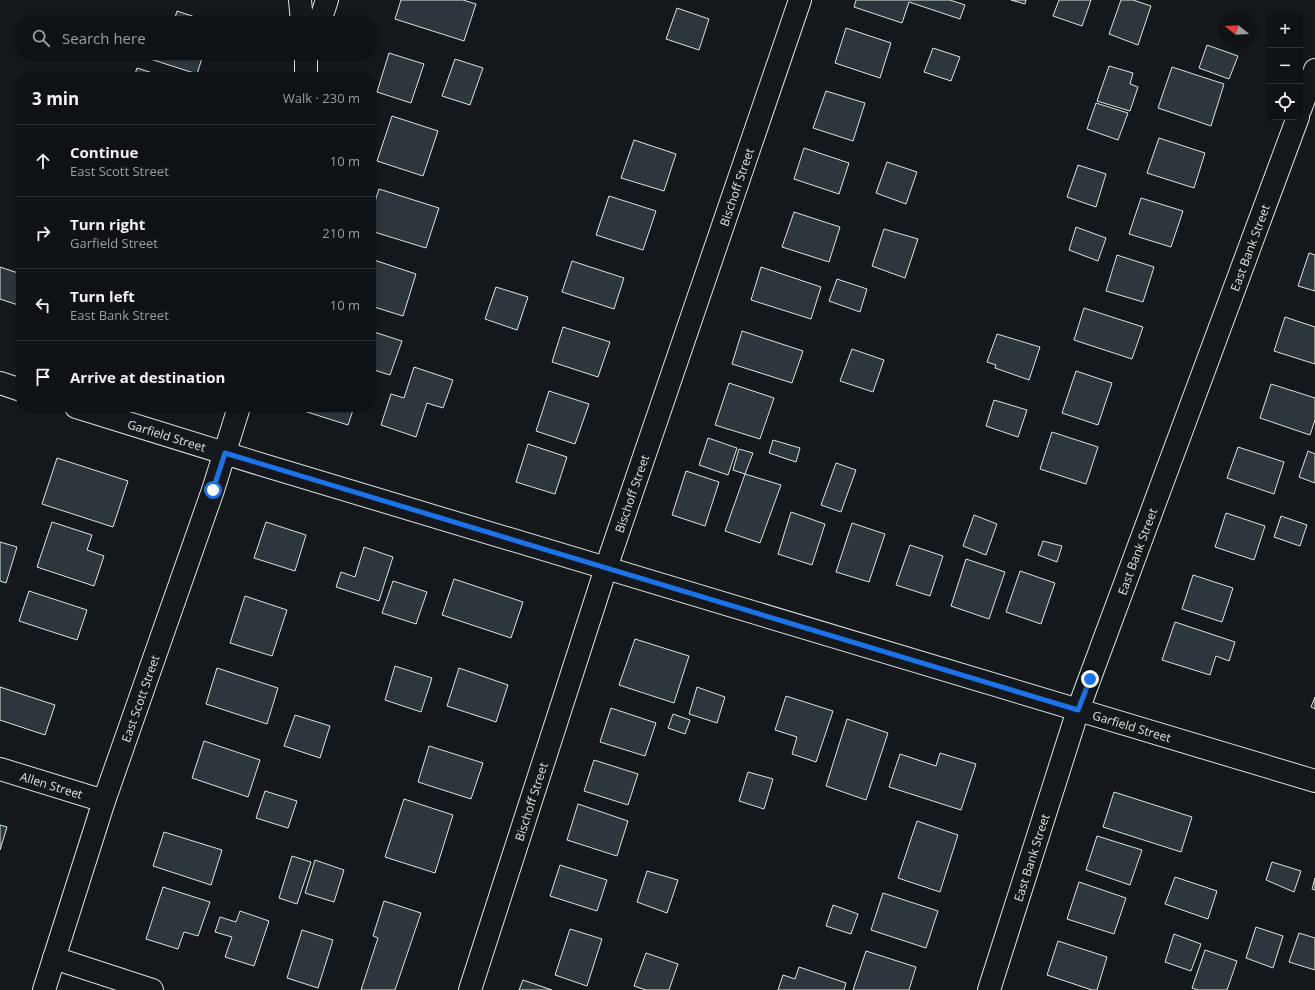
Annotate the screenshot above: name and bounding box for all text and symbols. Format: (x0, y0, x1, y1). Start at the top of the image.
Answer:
north arrow (1219, 12, 1255, 48)
map controls (1267, 12, 1303, 120)
button: + (1267, 12, 1303, 48)
search box (16, 16, 376, 60)
icon: search (30, 27, 52, 49)
text: Search here (62, 28, 146, 48)
button: − (1267, 48, 1303, 84)
button: locate (1267, 84, 1303, 120)
text: 3 min (32, 87, 79, 110)
text: Walk · 230 m (283, 89, 360, 107)
text: Continue (70, 142, 138, 162)
street label: Bischoff Street (715, 146, 757, 228)
icon: ahead (32, 150, 54, 172)
text: 10 m (330, 152, 360, 170)
text: East Scott Street (70, 162, 169, 180)
street label: East Bank Street (1226, 202, 1273, 293)
text: Turn right (70, 214, 145, 234)
icon: right (32, 222, 54, 244)
text: 210 m (322, 224, 360, 242)
text: Garfield Street (70, 234, 158, 252)
text: Turn left (70, 286, 135, 306)
icon: left (32, 294, 54, 316)
text: 10 m (330, 296, 360, 314)
text: East Bank Street (70, 306, 169, 324)
icon: arrive (32, 366, 54, 388)
text: Arrive at destination (70, 367, 225, 387)
street label: Garfield Street (125, 415, 208, 455)
street label: Bischoff Street (610, 452, 653, 535)
route start (204, 481, 222, 499)
street label: East Bank Street (1113, 506, 1161, 597)
street label: East Scott Street (117, 653, 163, 744)
route end (1081, 670, 1099, 688)
street label: Garfield Street (1091, 706, 1173, 746)
street label: Bischoff Street (510, 760, 551, 843)
street label: Allen Street (18, 767, 85, 802)
street label: East Bank Street (1009, 811, 1053, 904)

